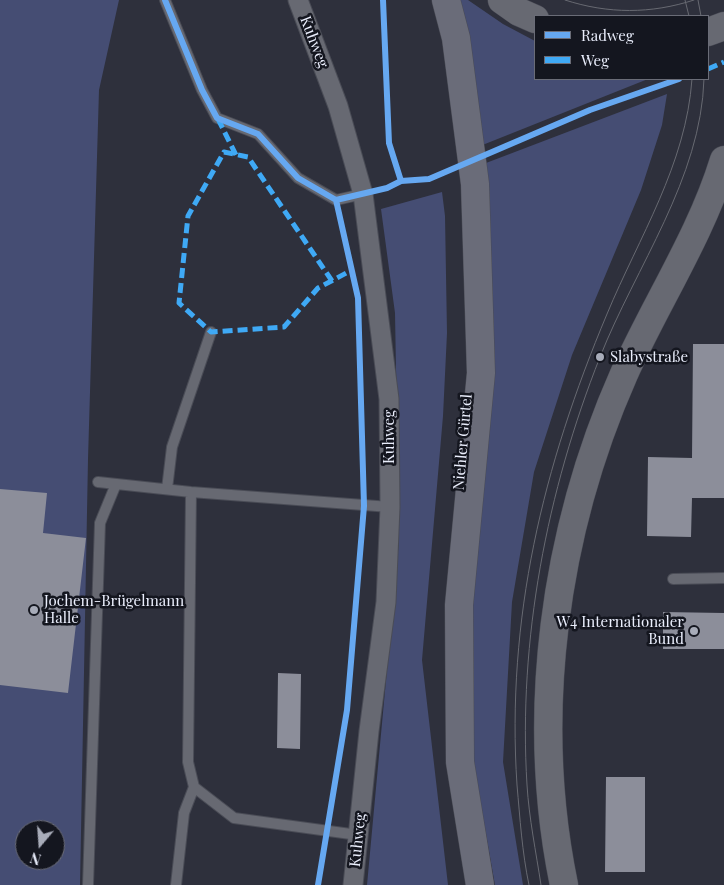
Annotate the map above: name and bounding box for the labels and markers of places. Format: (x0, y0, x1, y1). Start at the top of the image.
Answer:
place label: Slabystraße (610, 348, 688, 366)
marker: Slabystraße (594, 351, 606, 363)
place label: Jochem-Brügelmann Halle (44, 592, 184, 627)
marker: Jochem-Brügelmann Halle (28, 604, 40, 616)
place label: W4 Internationaler Bund (556, 613, 684, 648)
marker: W4 Internationaler Bund (688, 625, 700, 637)

